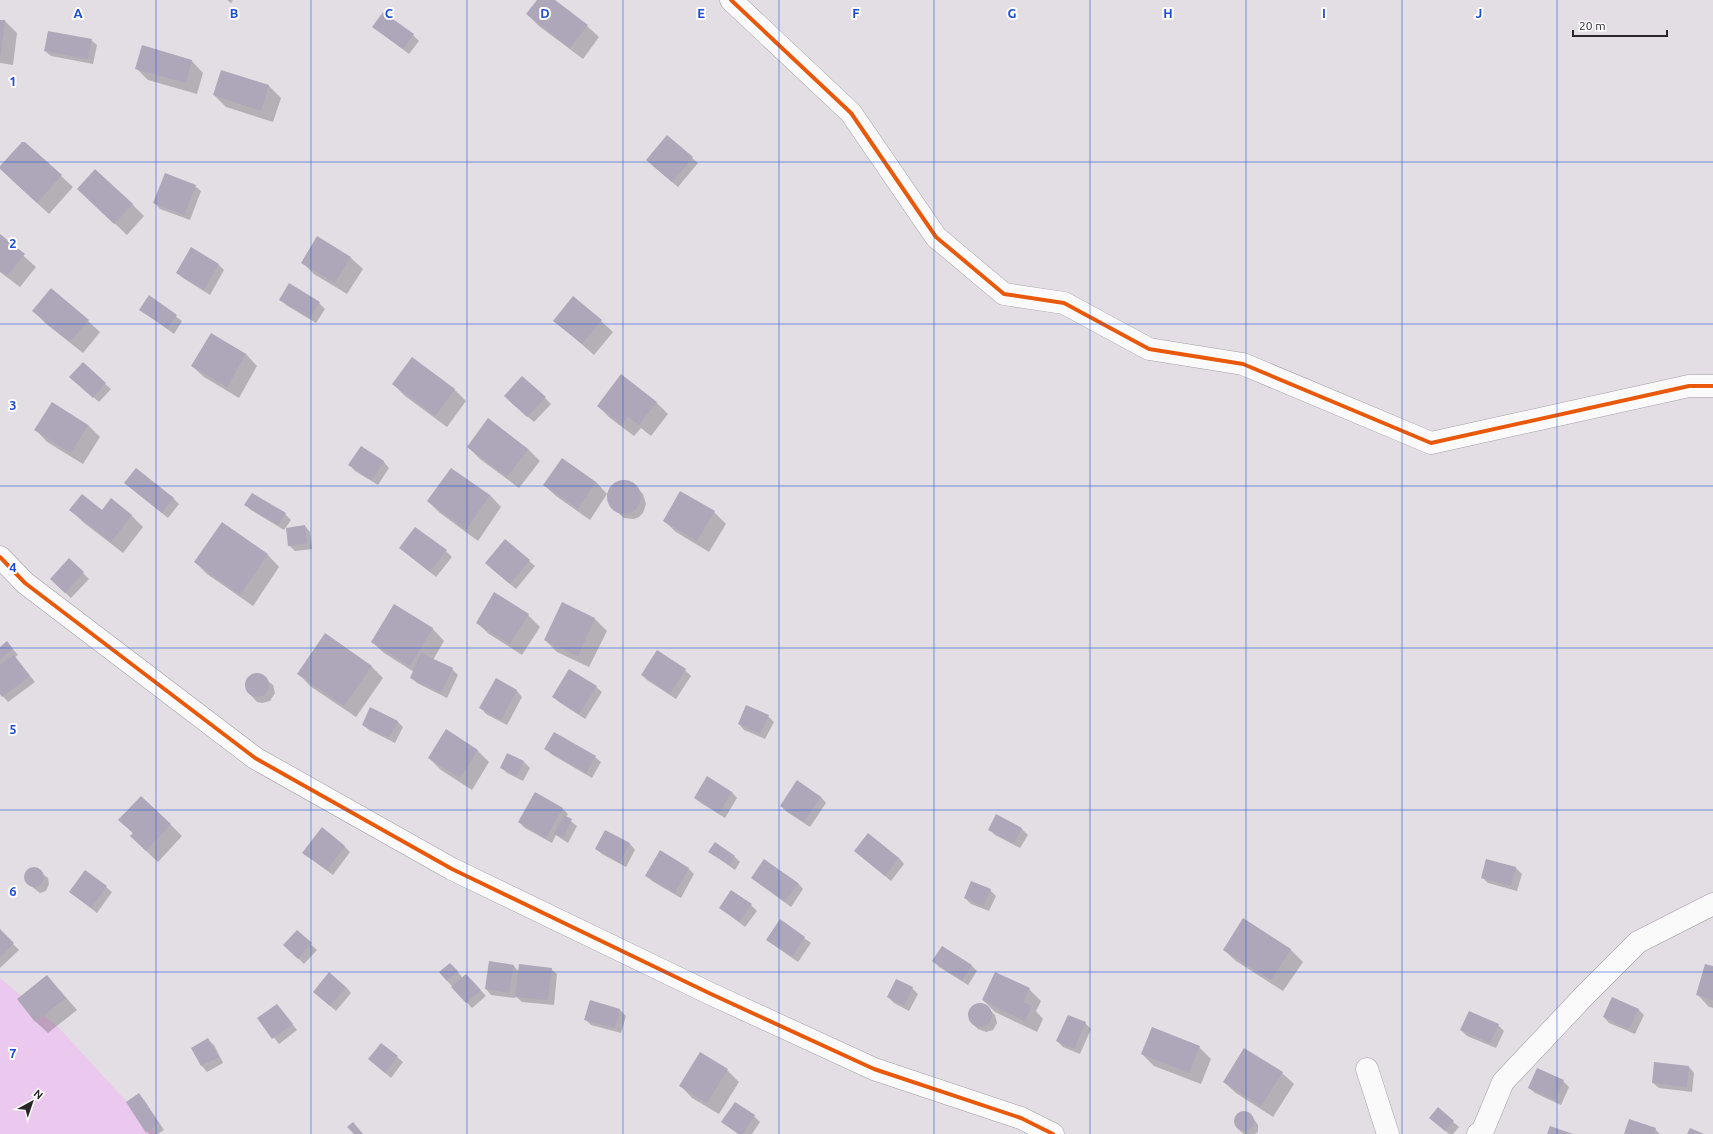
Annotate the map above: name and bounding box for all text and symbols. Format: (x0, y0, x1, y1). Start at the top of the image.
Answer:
text: A (73, 6, 83, 20)
text: B (230, 6, 239, 20)
text: C (385, 6, 394, 20)
text: D (540, 6, 550, 20)
text: E (697, 6, 705, 20)
text: F (852, 6, 860, 20)
text: G (1008, 6, 1017, 20)
text: H (1163, 6, 1173, 20)
text: I (1322, 6, 1326, 20)
text: J (1476, 6, 1482, 20)
scale bar (1573, 12, 1667, 38)
text: 20 m (1579, 19, 1606, 32)
text: 1 (9, 74, 17, 88)
text: 2 (9, 236, 17, 250)
text: 3 (9, 398, 17, 412)
text: 4 (9, 560, 17, 574)
text: 5 (9, 722, 17, 736)
text: 6 (9, 884, 17, 898)
text: 7 (9, 1046, 17, 1060)
north arrow (12, 1082, 52, 1122)
text: N (31, 1087, 45, 1102)

